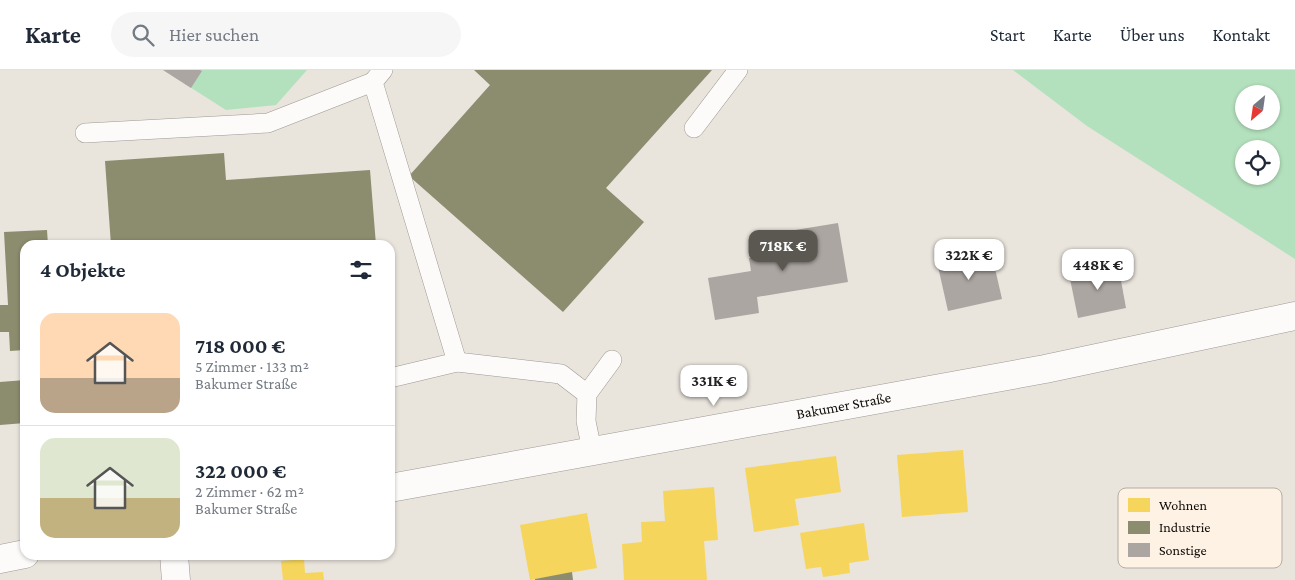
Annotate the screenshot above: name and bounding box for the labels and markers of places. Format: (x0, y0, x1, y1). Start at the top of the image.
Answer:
pin: 718K € (742, 230, 824, 272)
pin: 322K € (928, 238, 1010, 281)
pin: 448K € (1057, 248, 1139, 291)
pin: 331K € (673, 364, 755, 407)

